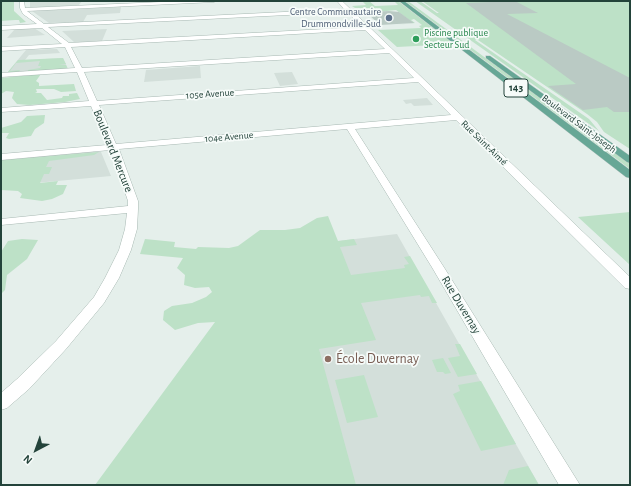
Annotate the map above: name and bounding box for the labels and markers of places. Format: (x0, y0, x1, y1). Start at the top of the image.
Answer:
place label: Centre Communautaire Drummondville-Sud (290, 6, 381, 30)
marker: Centre Communautaire Drummondville-Sud (384, 13, 394, 23)
place label: Piscine publique Secteur Sud (424, 27, 488, 50)
marker: Piscine publique Secteur Sud (411, 34, 421, 44)
place label: École Duvernay (336, 351, 419, 367)
marker: École Duvernay (323, 354, 333, 364)

